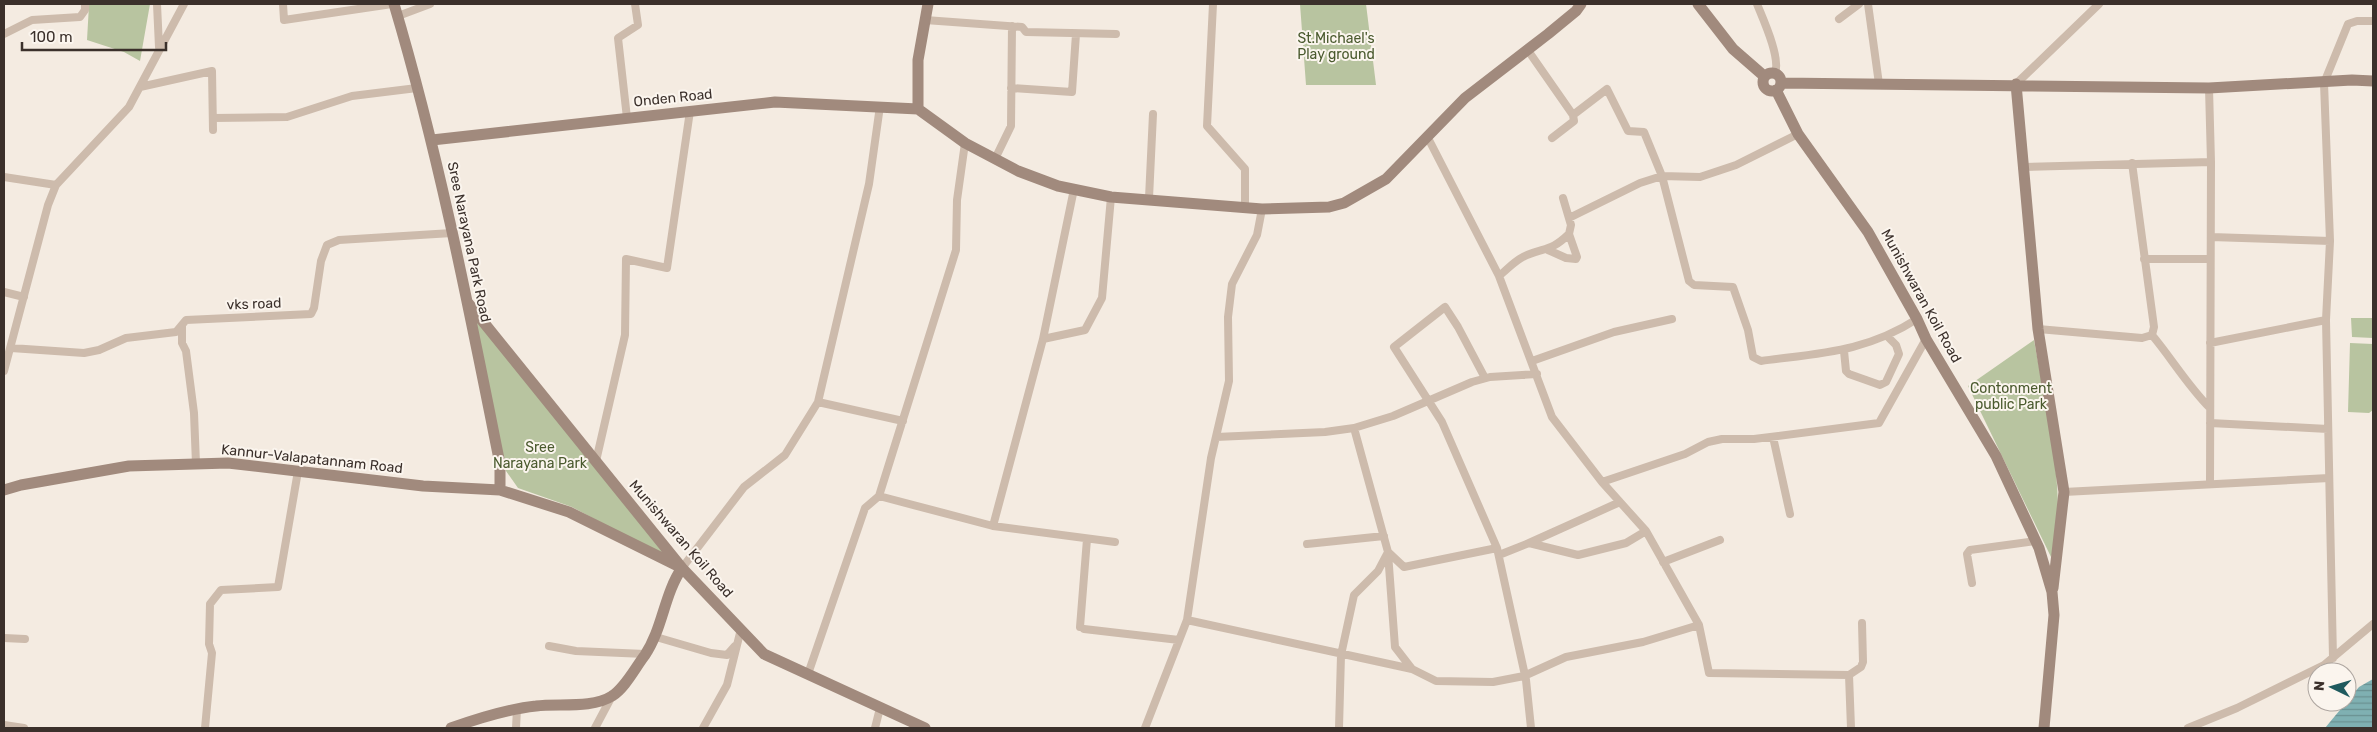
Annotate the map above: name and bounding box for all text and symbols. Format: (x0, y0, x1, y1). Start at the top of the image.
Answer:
scale bar (22, 20, 166, 52)
text: 100 m (30, 28, 72, 46)
park label: St.Michael's Play ground (1297, 30, 1375, 63)
street label: Onden Road (633, 85, 713, 111)
street label: Sree Narayana Park Road (444, 160, 494, 324)
street label: Munishwaran Koil Road (1877, 226, 1965, 366)
street label: vks road (226, 295, 282, 313)
park label: Contonment public Park (1970, 380, 2052, 413)
park label: Sree Narayana Park (493, 439, 588, 472)
street label: Kannur-Valapatannam Road (220, 441, 404, 477)
street label: Munishwaran Koil Road (625, 477, 737, 601)
north arrow (2307, 662, 2357, 712)
text: N (2311, 680, 2328, 692)

